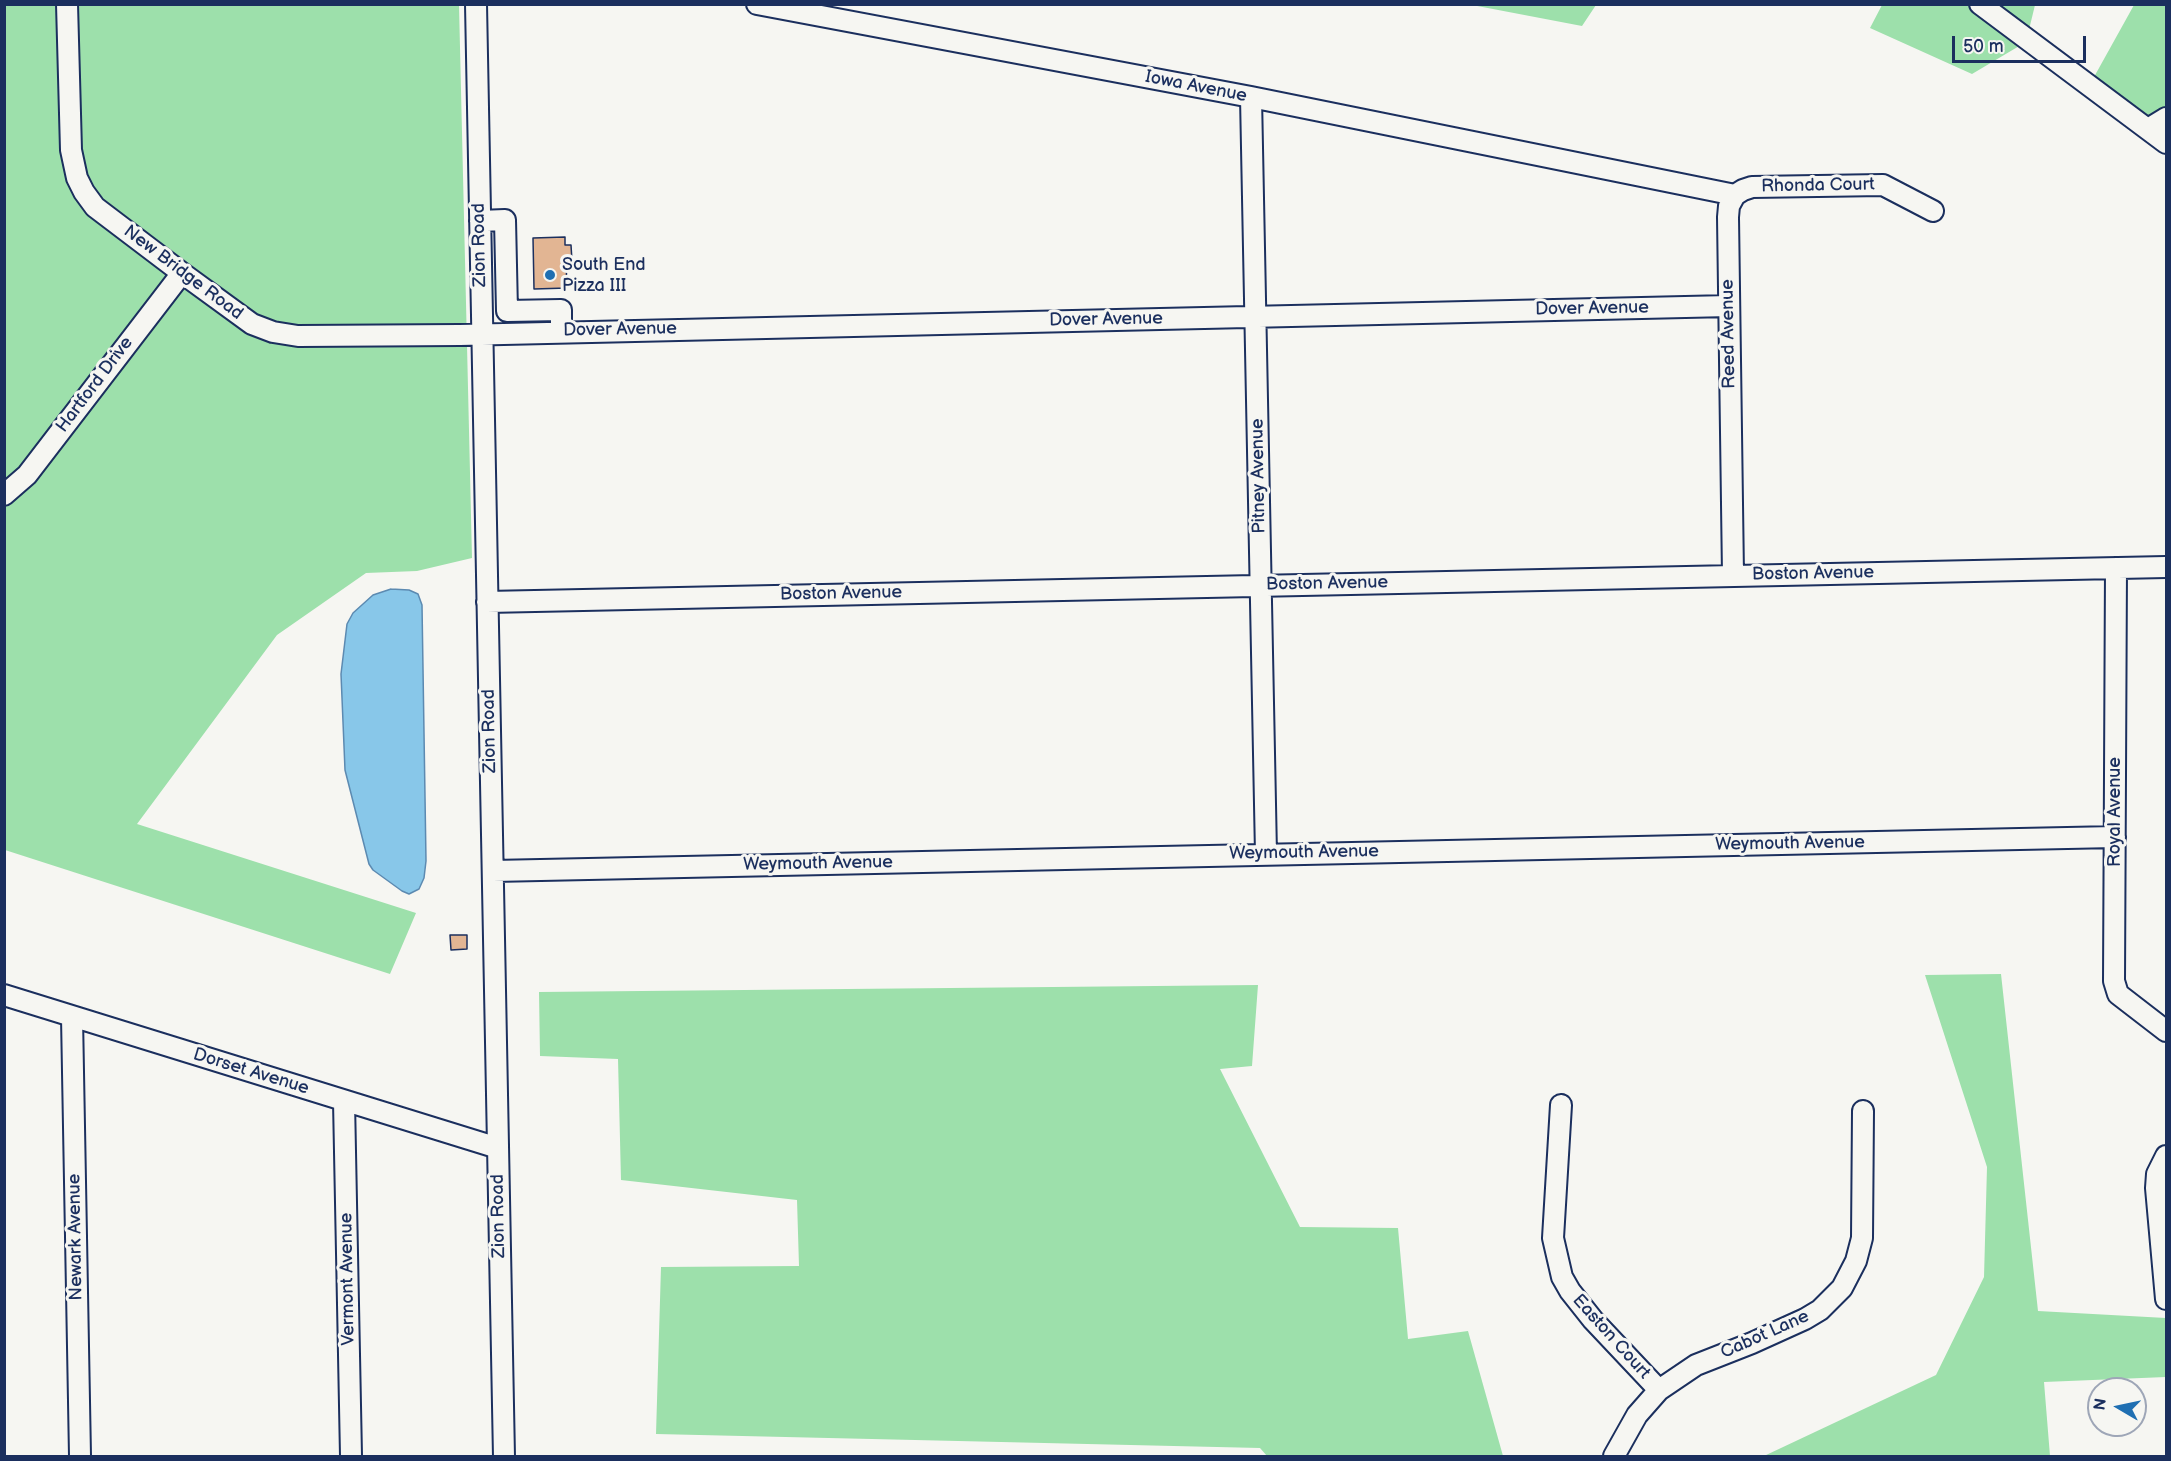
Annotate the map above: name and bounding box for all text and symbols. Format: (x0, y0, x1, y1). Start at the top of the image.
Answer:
scale bar (1955, 24, 2088, 62)
text: 50 m (1963, 36, 2004, 57)
street label: Iowa Avenue (1143, 67, 1249, 107)
street label: Rhonda Court (1761, 174, 1875, 198)
street label: Zion Road (468, 203, 492, 287)
street label: New Bridge Road (119, 221, 247, 325)
place label: South End Pizza III (562, 254, 646, 296)
marker: South End Pizza III (543, 268, 557, 282)
street label: Reed Avenue (1717, 279, 1741, 389)
street label: Dover Avenue (1535, 297, 1649, 321)
street label: Dover Avenue (1049, 308, 1163, 332)
street label: Dover Avenue (563, 318, 677, 342)
street label: Hartford Drive (52, 333, 138, 437)
street label: Pitney Avenue (1247, 418, 1271, 534)
street label: Boston Avenue (1752, 562, 1874, 586)
street label: Boston Avenue (1266, 572, 1388, 596)
street label: Boston Avenue (780, 582, 902, 606)
street label: Zion Road (478, 689, 502, 773)
street label: Royal Avenue (2104, 757, 2126, 867)
street label: Weymouth Avenue (1715, 832, 1865, 856)
street label: Weymouth Avenue (1229, 841, 1379, 865)
street label: Weymouth Avenue (743, 852, 893, 876)
street label: Dorset Avenue (190, 1044, 312, 1100)
street label: Newark Avenue (64, 1173, 88, 1301)
street label: Zion Road (487, 1174, 511, 1258)
street label: Vermont Avenue (336, 1212, 360, 1346)
street label: Easton Court (1567, 1290, 1655, 1384)
street label: Cabot Lane (1718, 1306, 1812, 1364)
north arrow (2087, 1377, 2147, 1437)
text: N (2090, 1397, 2111, 1412)

